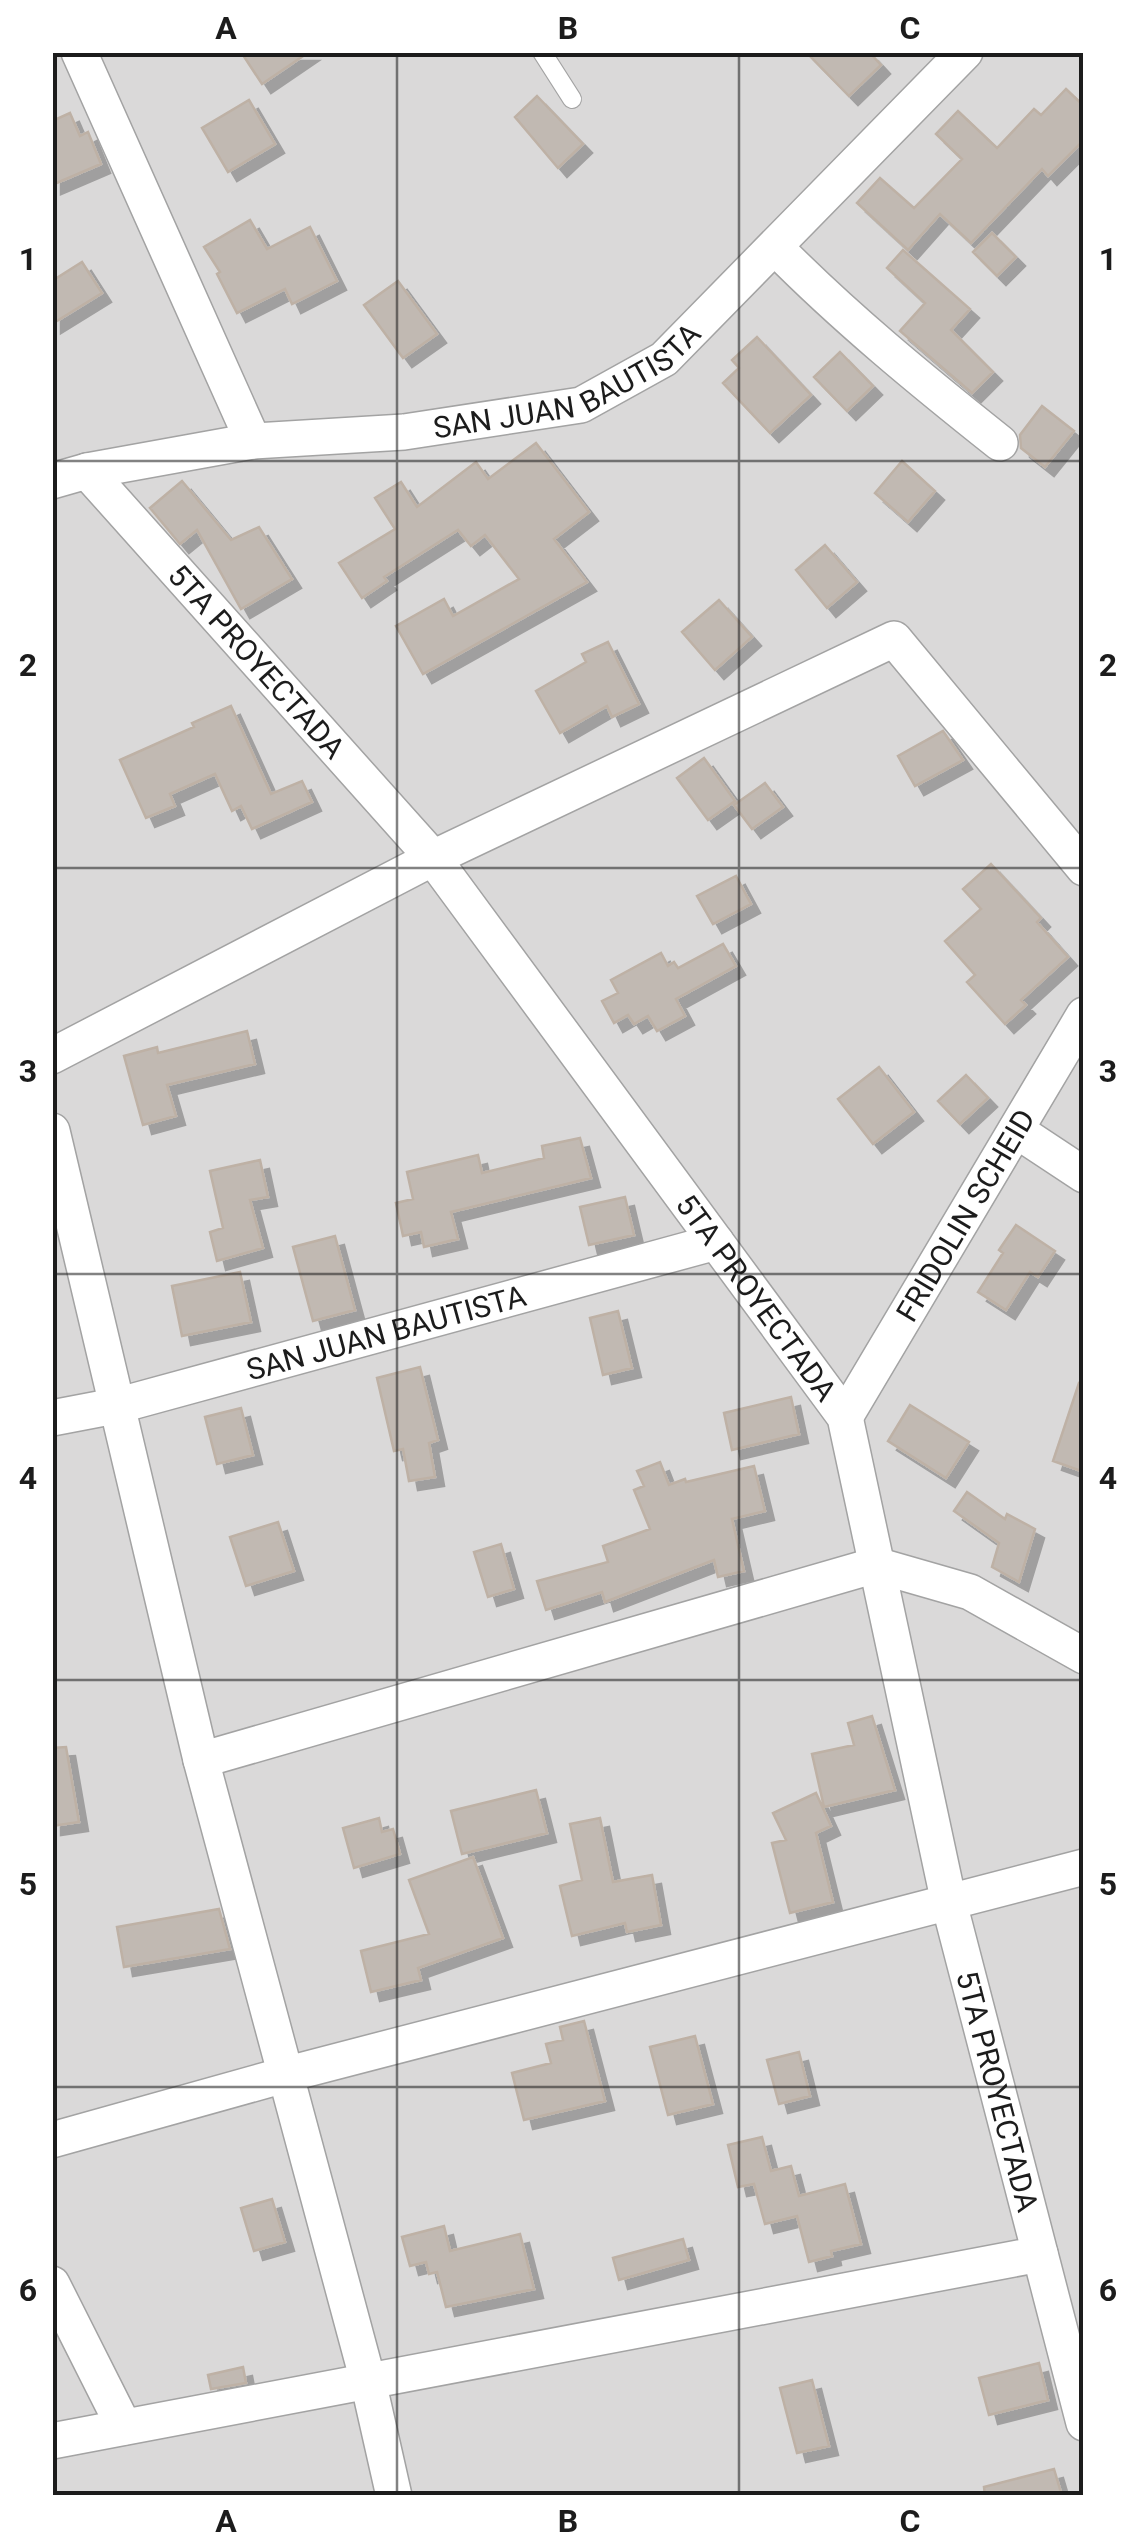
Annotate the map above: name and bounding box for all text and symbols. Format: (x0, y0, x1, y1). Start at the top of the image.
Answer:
text: A (215, 9, 237, 47)
text: B (558, 9, 578, 47)
text: C (900, 9, 920, 47)
text: 1 (19, 240, 37, 278)
text: 1 (1099, 240, 1117, 278)
street label: SAN JUAN BAUTISTA (431, 315, 707, 445)
street label: 5TA PROYECTADA (161, 557, 353, 765)
text: 2 (19, 646, 37, 684)
text: 2 (1099, 646, 1117, 684)
text: 3 (19, 1052, 37, 1090)
text: 3 (1099, 1052, 1117, 1090)
street label: FRIDOLIN SCHEID (889, 1103, 1042, 1327)
street label: 5TA PROYECTADA (669, 1187, 845, 1408)
street label: SAN JUAN BAUTISTA (242, 1277, 530, 1387)
text: 4 (19, 1459, 37, 1497)
text: 4 (1099, 1459, 1117, 1497)
text: 5 (19, 1865, 37, 1903)
text: 5 (1099, 1865, 1117, 1903)
street label: 5TA PROYECTADA (950, 1967, 1046, 2216)
text: 6 (19, 2271, 37, 2309)
text: 6 (1099, 2271, 1117, 2309)
text: A (215, 2502, 237, 2540)
text: B (558, 2502, 578, 2540)
text: C (900, 2502, 920, 2540)

